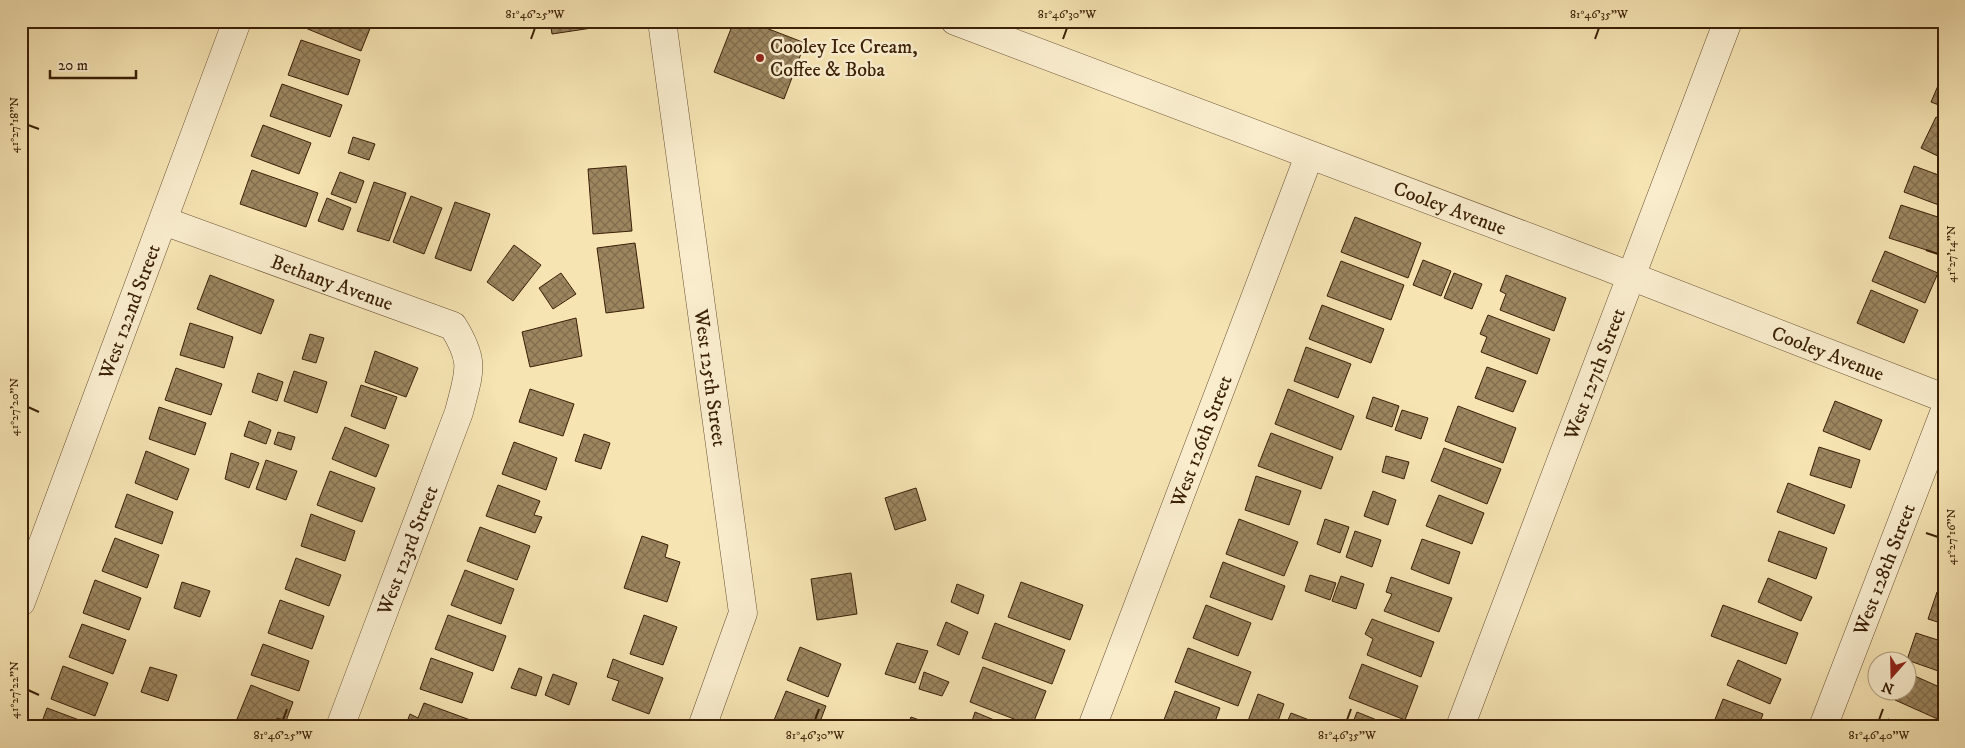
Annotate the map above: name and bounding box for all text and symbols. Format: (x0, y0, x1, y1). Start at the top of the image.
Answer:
text: 81°46'25"W (505, 7, 566, 22)
text: 81°46'30"W (1038, 7, 1097, 22)
text: 81°46'35"W (1570, 7, 1629, 22)
place label: Cooley Ice Cream, Coffee & Boba (770, 35, 918, 83)
scale bar (50, 48, 136, 80)
marker: Cooley Ice Cream, Coffee & Boba (754, 52, 766, 64)
text: 20 m (58, 56, 88, 75)
text: 41°27'18"N (7, 97, 22, 153)
street label: Cooley Avenue (1390, 176, 1509, 242)
text: 41°27'14"N (1944, 225, 1959, 283)
street label: West 122nd Street (94, 241, 167, 384)
street label: Bethany Avenue (267, 250, 396, 317)
street label: West 127th Street (1559, 305, 1632, 444)
street label: West 125th Street (687, 307, 731, 448)
street label: Cooley Avenue (1768, 321, 1887, 387)
street label: West 126th Street (1165, 372, 1239, 512)
text: 41°27'20"N (7, 378, 22, 436)
street label: West 123rd Street (372, 482, 445, 620)
street label: West 128th Street (1848, 501, 1922, 640)
text: 41°27'16"N (1944, 509, 1959, 565)
north arrow (1868, 650, 1918, 700)
text: 41°27'22"N (7, 661, 22, 719)
text: N (1879, 677, 1896, 698)
text: 81°46'25"W (253, 728, 314, 743)
text: 81°46'30"W (786, 728, 845, 743)
text: 81°46'35"W (1318, 728, 1377, 743)
text: 81°46'40"W (1849, 728, 1910, 743)

